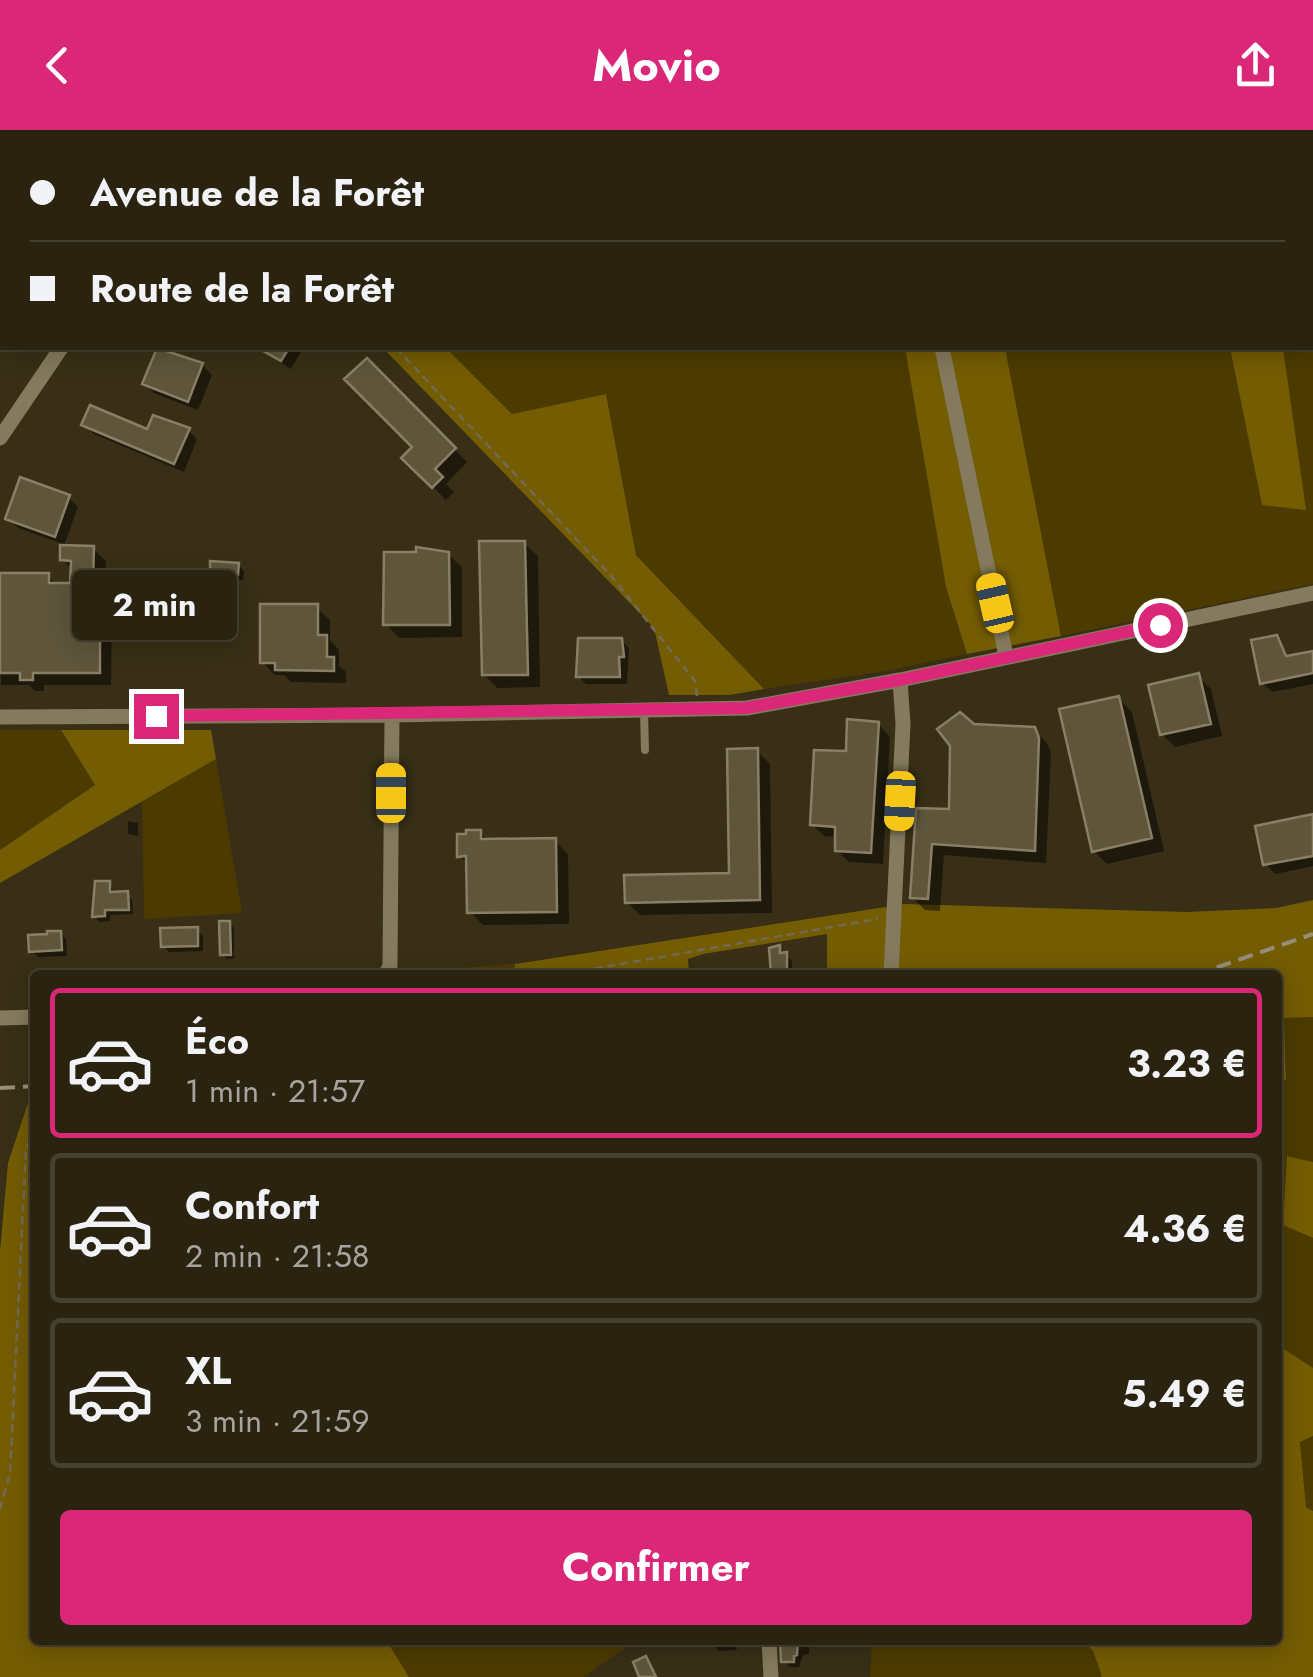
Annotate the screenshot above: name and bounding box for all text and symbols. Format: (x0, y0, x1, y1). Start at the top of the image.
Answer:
text: Movio (592, 33, 721, 98)
icon: back (30, 38, 85, 93)
icon: share (1228, 38, 1283, 93)
text: Avenue de la Forêt (90, 165, 424, 220)
text: Route de la Forêt (90, 261, 394, 316)
car (974, 570, 1016, 636)
callout: 2 min (74, 571, 238, 641)
text: 2 min (112, 582, 197, 628)
route start (1138, 603, 1183, 648)
route end (134, 694, 179, 739)
car (376, 763, 406, 823)
car (883, 770, 917, 832)
text: Éco (185, 1013, 249, 1068)
icon: car (65, 1018, 155, 1108)
text: 3.23 € (1127, 1036, 1247, 1091)
text: 1 min · 21:57 (185, 1068, 365, 1114)
text: Confort (185, 1178, 319, 1233)
icon: car (65, 1183, 155, 1273)
text: 4.36 € (1123, 1201, 1247, 1256)
text: 2 min · 21:58 (185, 1233, 369, 1279)
text: XL (185, 1343, 231, 1398)
icon: car (65, 1348, 155, 1438)
text: 5.49 € (1122, 1366, 1247, 1421)
text: 3 min · 21:59 (185, 1398, 370, 1444)
button: Confirmer (60, 1510, 1252, 1625)

